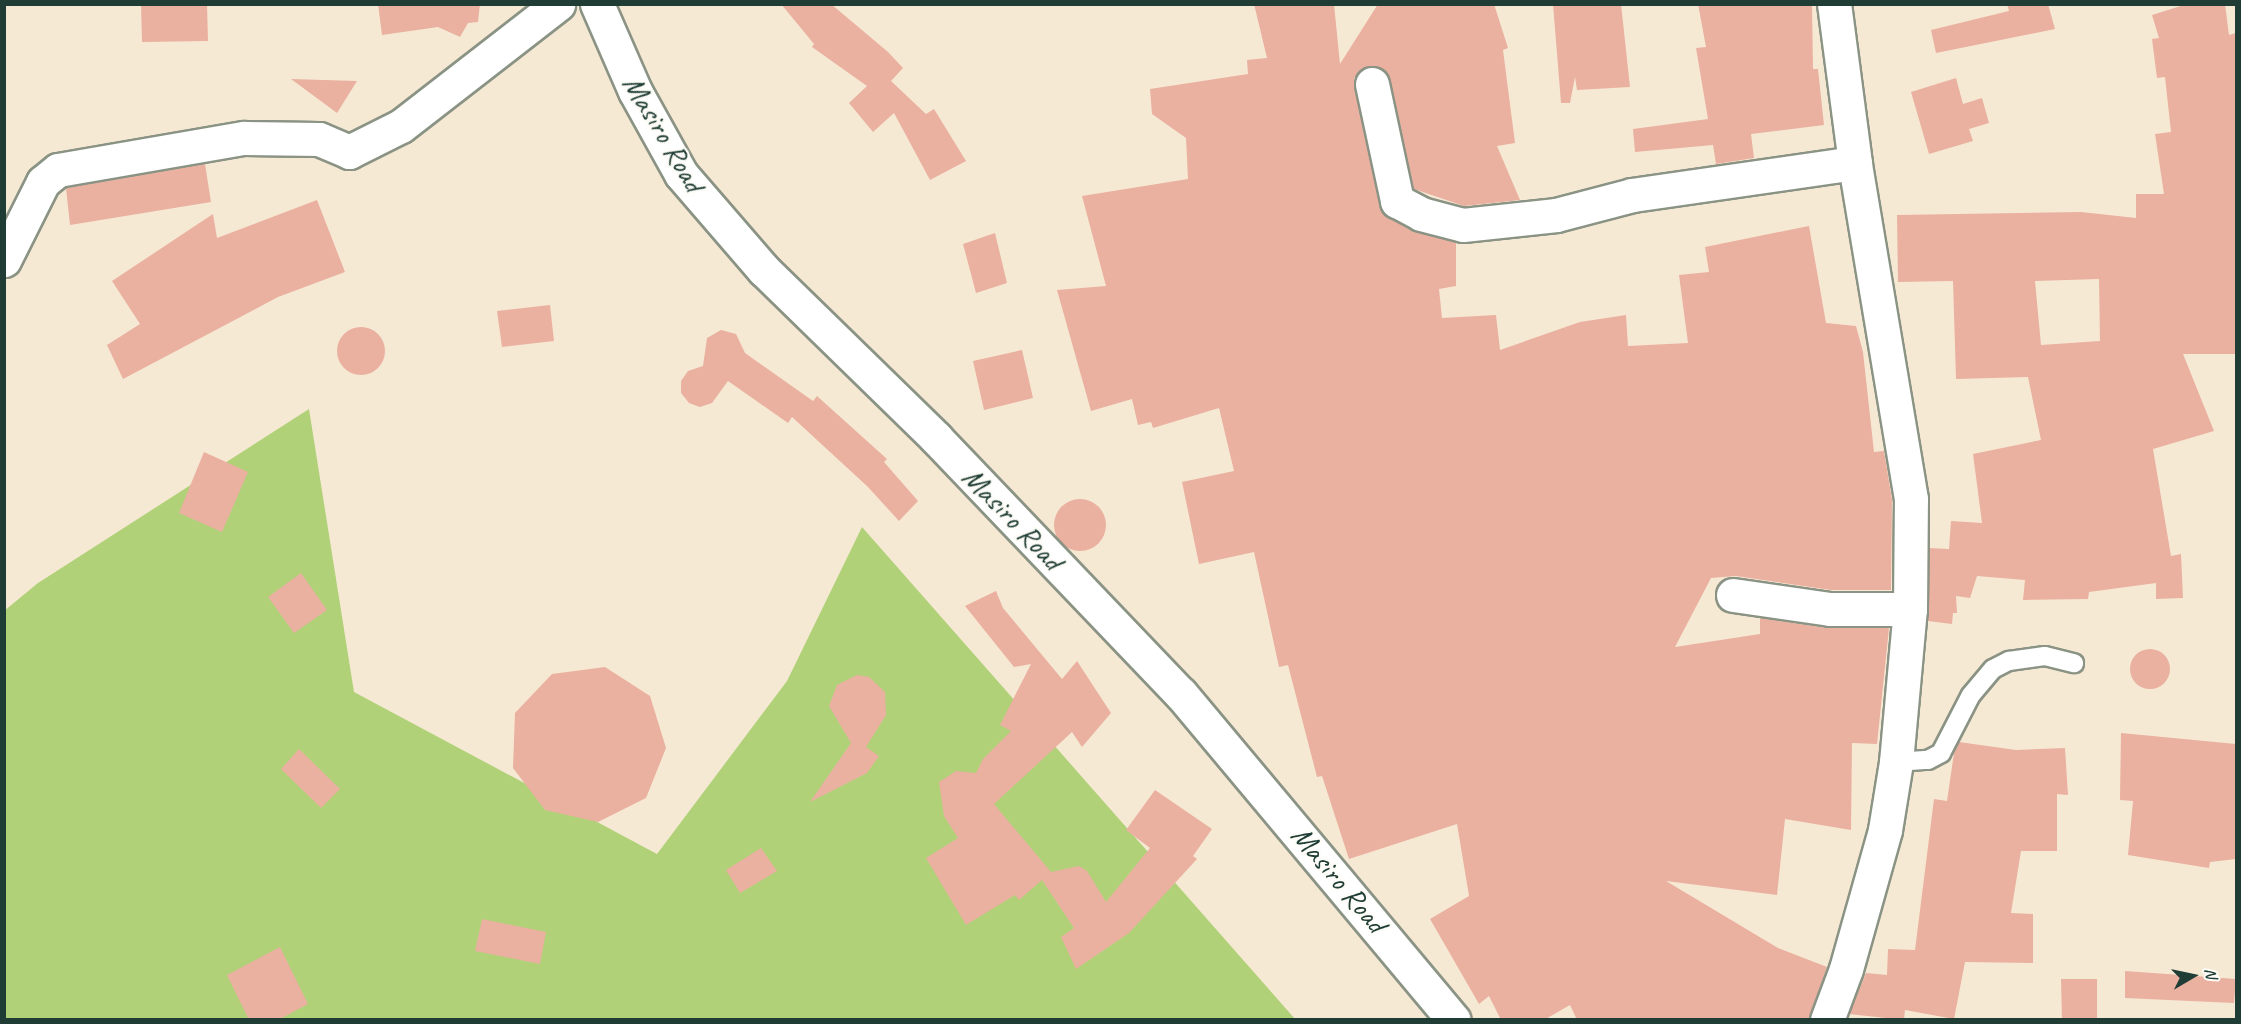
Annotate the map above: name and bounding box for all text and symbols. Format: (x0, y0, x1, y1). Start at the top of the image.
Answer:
street label: Masiro Road (615, 68, 713, 198)
street label: Masiro Road (955, 459, 1071, 577)
street label: Masiro Road (1284, 818, 1394, 940)
north arrow (2163, 946, 2223, 1006)
text: N (2200, 967, 2221, 980)

